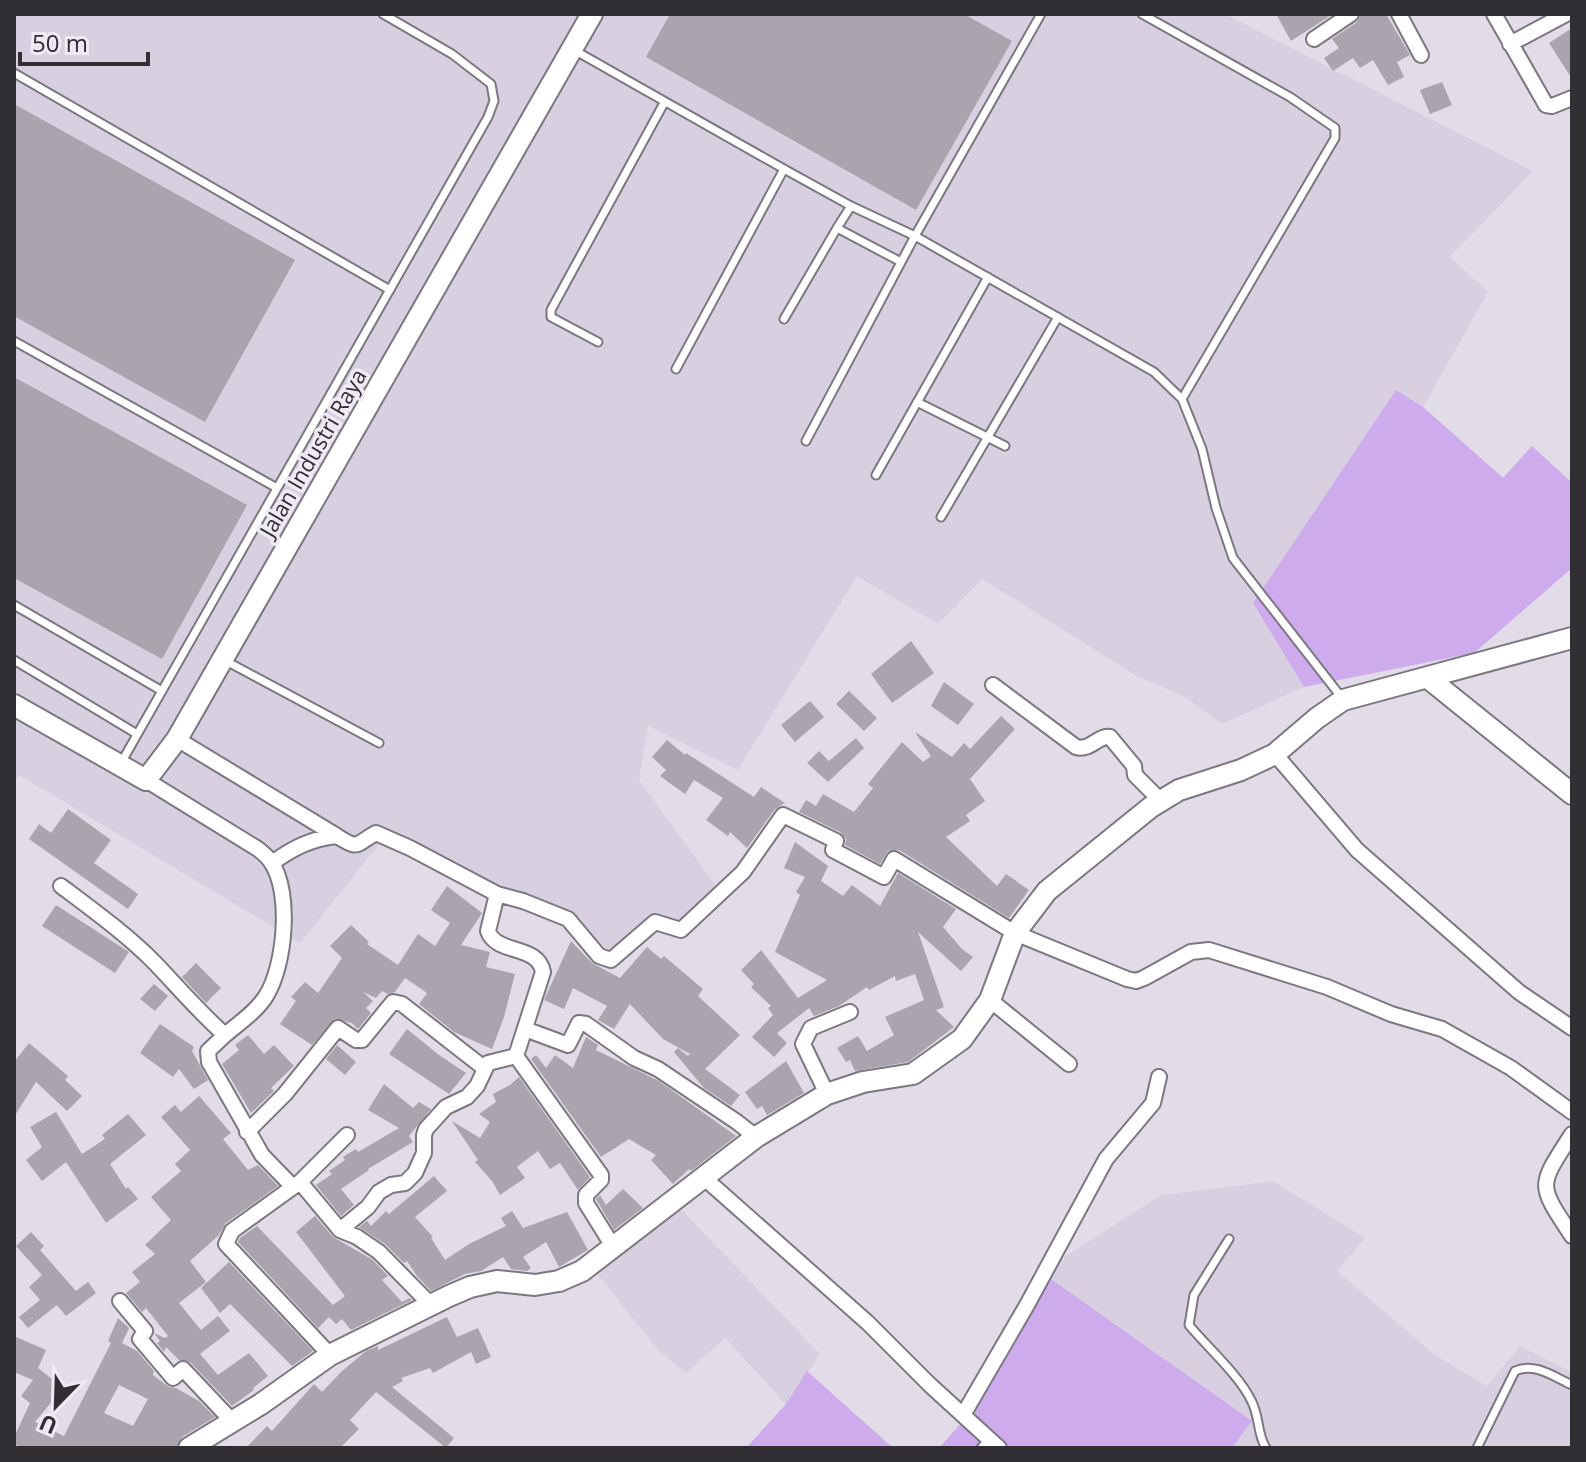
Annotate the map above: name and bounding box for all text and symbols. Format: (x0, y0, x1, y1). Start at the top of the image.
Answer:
scale bar (20, 16, 148, 66)
text: 50 m (32, 26, 88, 59)
street label: Jalan Industri Raya (251, 363, 372, 544)
north arrow (16, 1366, 96, 1446)
text: U (34, 1408, 61, 1442)

